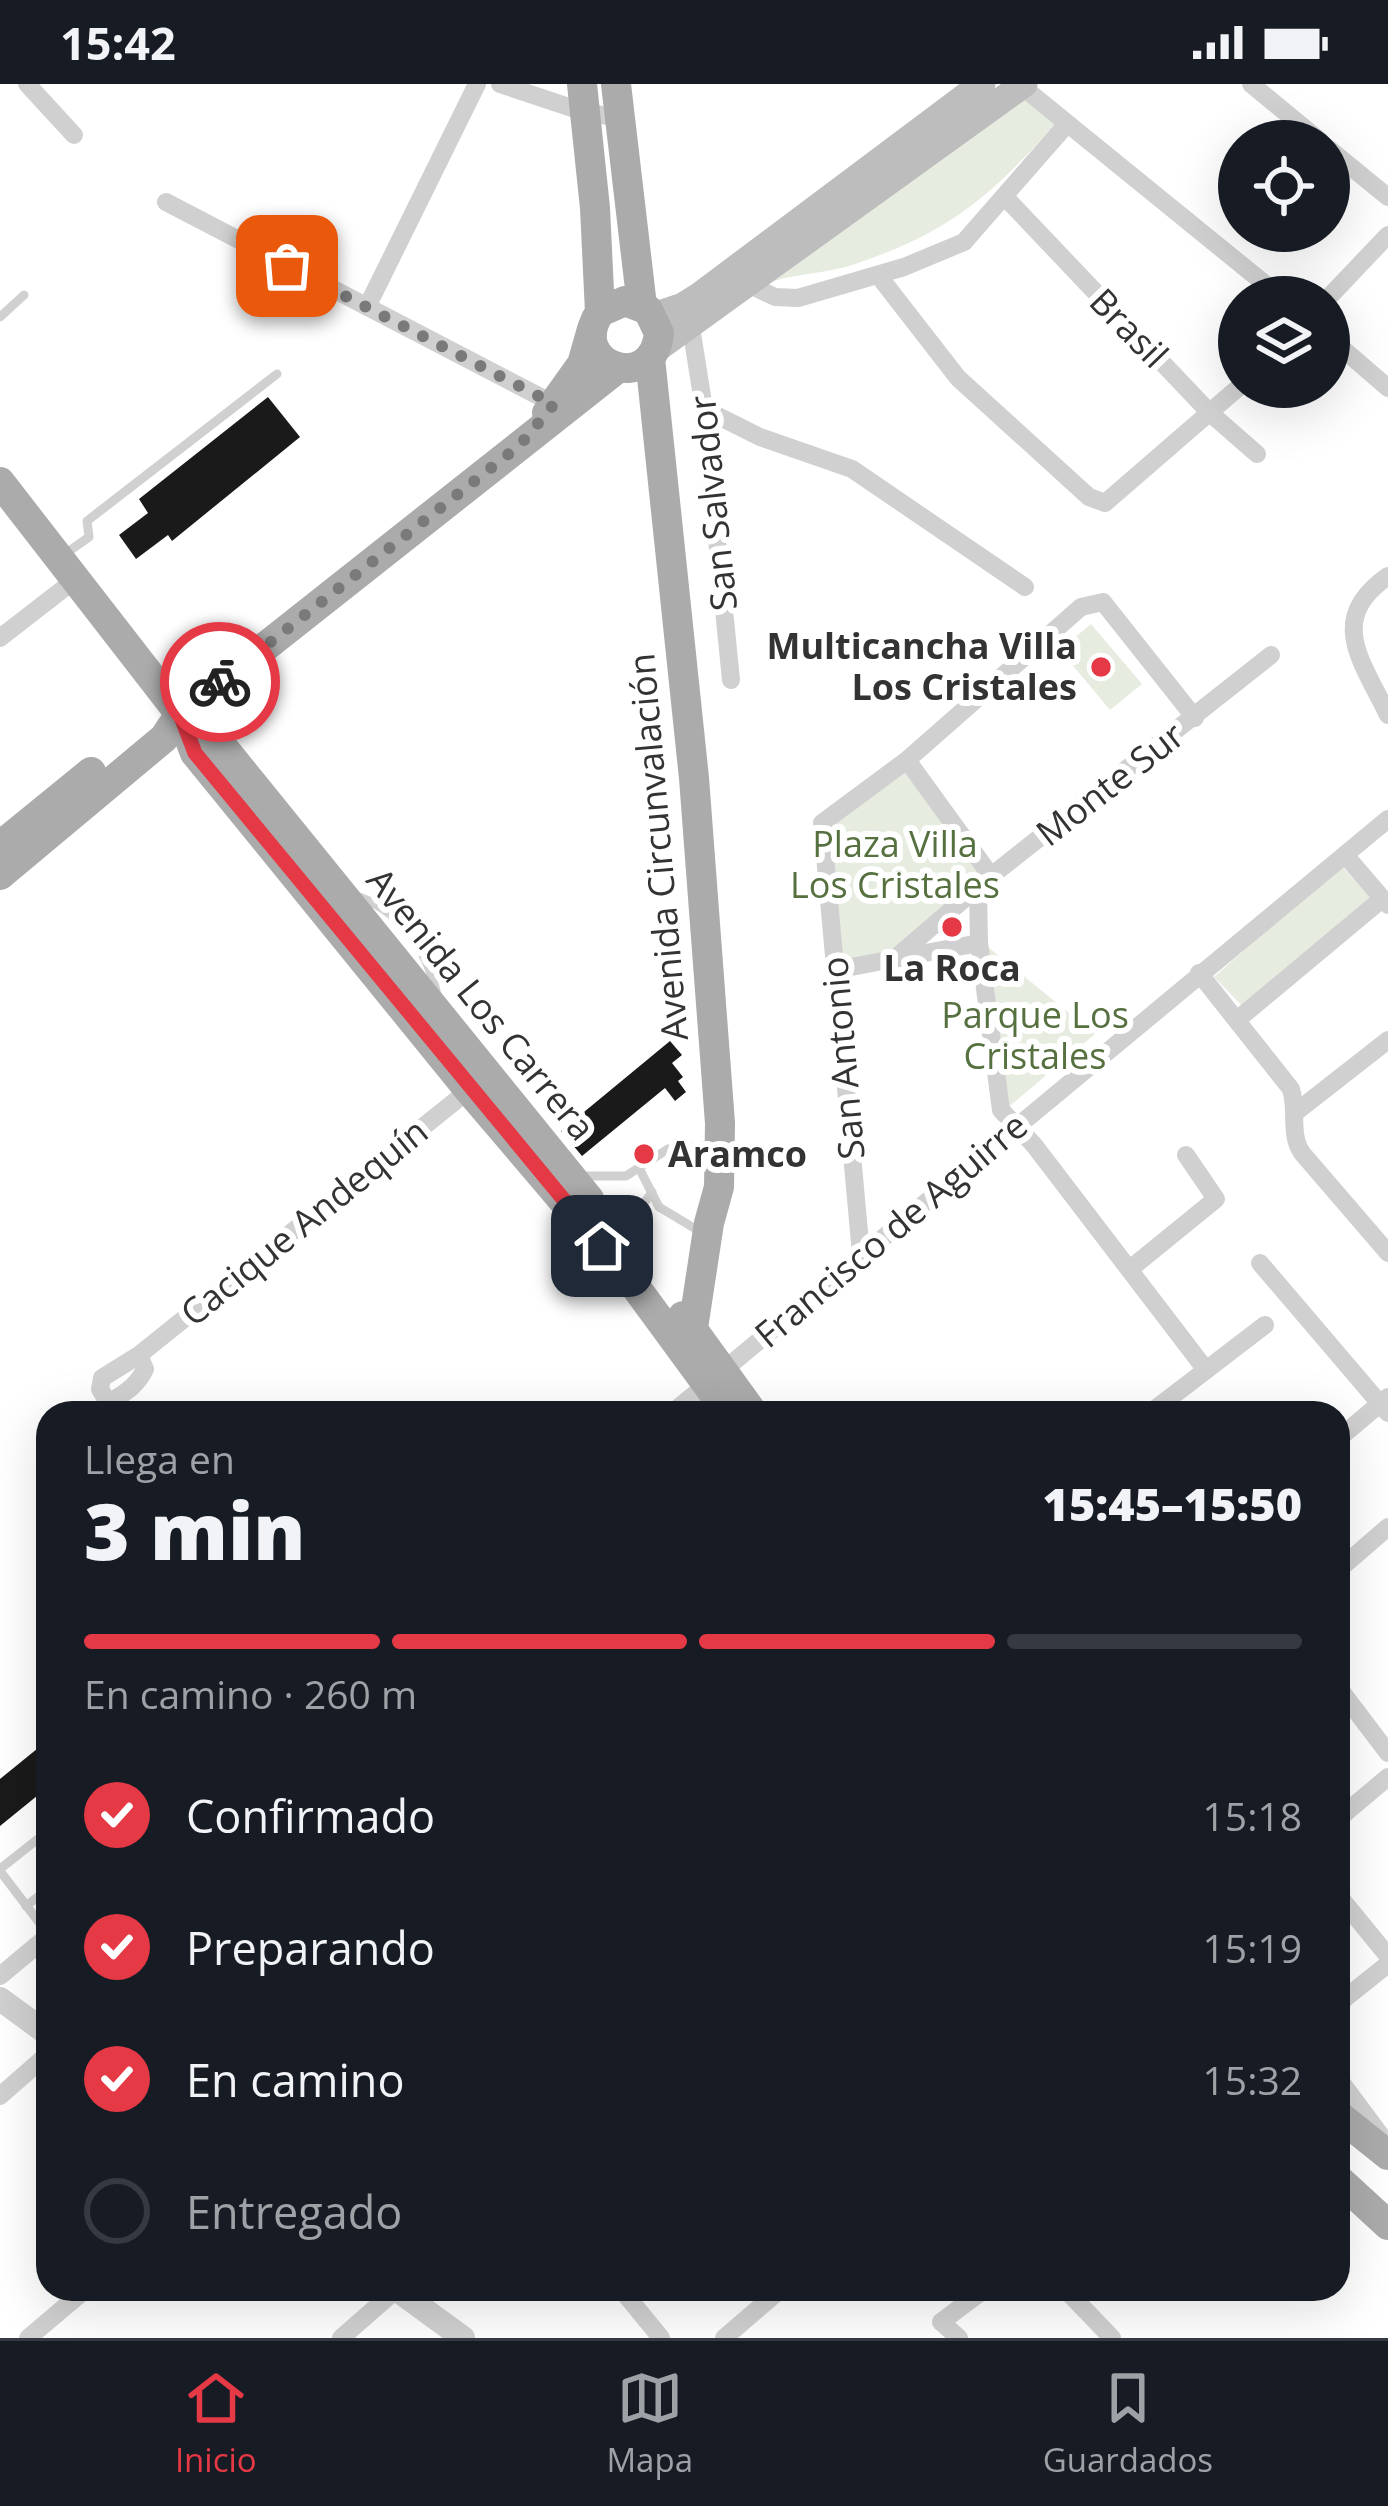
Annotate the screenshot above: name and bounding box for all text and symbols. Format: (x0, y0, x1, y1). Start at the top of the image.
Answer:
text: 15:42 (60, 12, 176, 73)
map controls (1218, 120, 1350, 408)
button: locate (1218, 120, 1350, 252)
pin (236, 215, 338, 317)
icon: bag (254, 233, 320, 299)
button: layers (1218, 276, 1350, 408)
street label: Brasil (1079, 277, 1179, 378)
street label: San Salvador (677, 393, 748, 613)
place label: Multicancha Villa Los Cristales (767, 621, 1077, 711)
courier (160, 622, 280, 742)
icon: bike (187, 649, 253, 715)
street label: Avenida Circunvalación (616, 651, 699, 1043)
marker: Multicancha Villa Los Cristales (1088, 654, 1114, 680)
street label: Monte Sur (1026, 710, 1194, 857)
park label: Plaza Villa Los Cristales (790, 819, 1000, 909)
street label: Avenida Los Carrera (356, 857, 607, 1150)
marker: La Roca (939, 914, 965, 940)
place label: La Roca (883, 943, 1021, 992)
street label: San Antonio (809, 955, 876, 1161)
park label: Parque Los Cristales (941, 990, 1129, 1080)
street label: Francisco de Aguirre (744, 1101, 1037, 1358)
street label: Cacique Andequín (170, 1107, 438, 1337)
place label: Aramco (668, 1129, 807, 1178)
marker: Aramco (631, 1141, 657, 1167)
pin (551, 1195, 653, 1297)
icon: home (569, 1213, 635, 1279)
text: Llega en (84, 1432, 235, 1485)
text: 15:45–15:50 (1043, 1473, 1302, 1534)
text: 3 min (84, 1477, 306, 1583)
text: En camino · 260 m (84, 1667, 417, 1720)
icon: check (84, 1782, 150, 1848)
text: Confirmado (186, 1785, 435, 1846)
text: 15:18 (1203, 1789, 1302, 1842)
icon: check (84, 1914, 150, 1980)
text: Preparando (186, 1917, 435, 1978)
text: 15:19 (1203, 1921, 1302, 1974)
icon: check (84, 2046, 150, 2112)
text: En camino (186, 2049, 405, 2110)
text: 15:32 (1203, 2053, 1302, 2106)
text: Entregado (186, 2181, 402, 2242)
tab: Inicio (175, 2365, 257, 2482)
tab: Mapa (606, 2365, 693, 2482)
tab: Guardados (1043, 2365, 1213, 2482)

